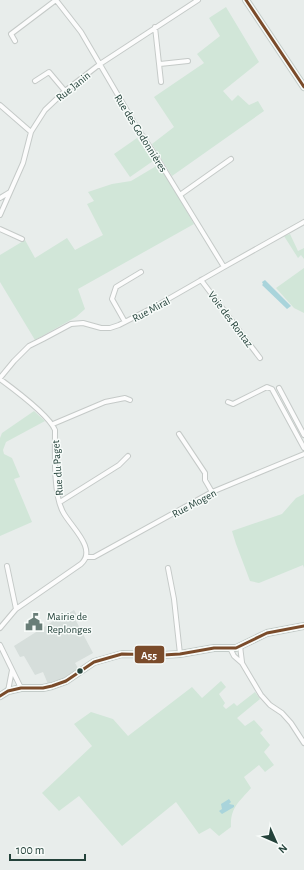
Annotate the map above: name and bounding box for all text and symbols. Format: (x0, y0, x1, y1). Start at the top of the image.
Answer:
street label: Rue Janin (54, 69, 93, 103)
street label: Rue des Godonnières (112, 92, 169, 174)
street label: Voie des Rontaz (206, 289, 255, 350)
street label: Rue Miral (131, 295, 172, 324)
street label: Rue du Paget (50, 439, 65, 496)
street label: Rue Mogen (170, 487, 218, 520)
place label: Mairie de Replonges (47, 611, 92, 635)
public building icon: Mairie de Replonges (24, 612, 44, 632)
line badge: A55 (134, 645, 165, 664)
text: A55 (141, 650, 157, 661)
unlabelled marker (75, 666, 85, 676)
north arrow (256, 822, 296, 862)
scale bar (10, 836, 85, 862)
text: N (276, 842, 289, 855)
text: 100 m (16, 844, 44, 856)

